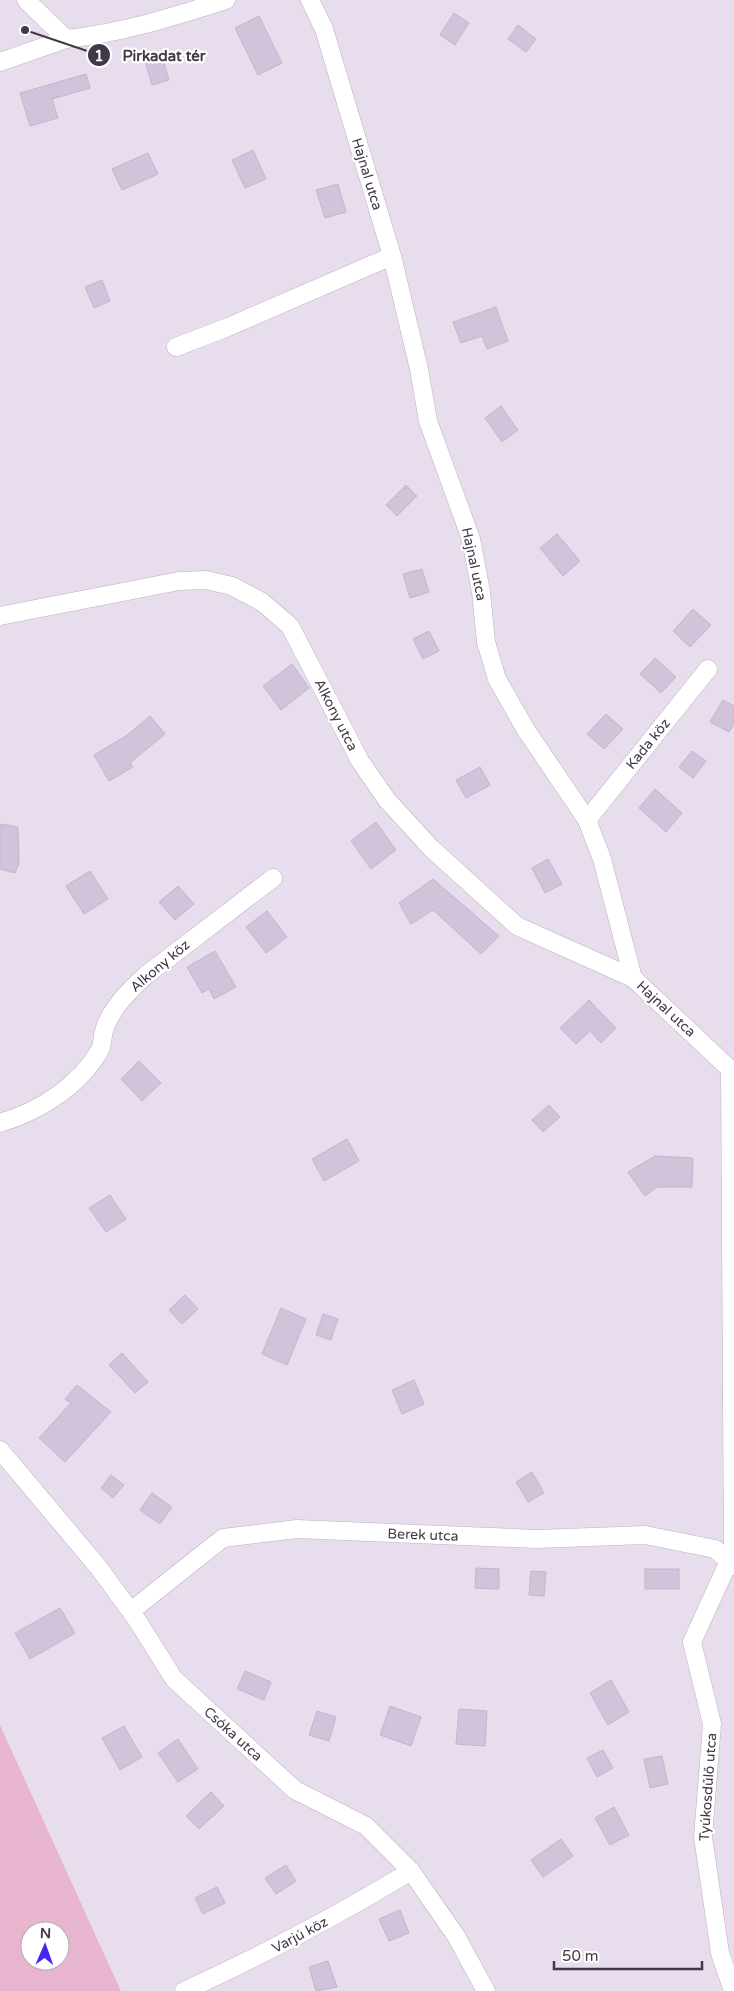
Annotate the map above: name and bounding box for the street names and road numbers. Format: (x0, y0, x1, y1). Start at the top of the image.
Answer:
street label: Hajnal utca (348, 136, 386, 212)
street label: Hajnal utca (458, 526, 490, 602)
street label: Alkony utca (311, 676, 361, 754)
street label: Kada köz (622, 715, 674, 773)
street label: Alkony köz (127, 936, 193, 996)
street label: Hajnal utca (633, 977, 699, 1041)
street label: Berek utca (387, 1525, 459, 1545)
street label: Csóka utca (200, 1703, 266, 1765)
street label: Tyúkosdűlő utca (696, 1732, 720, 1842)
street label: Varjú köz (269, 1913, 331, 1957)

